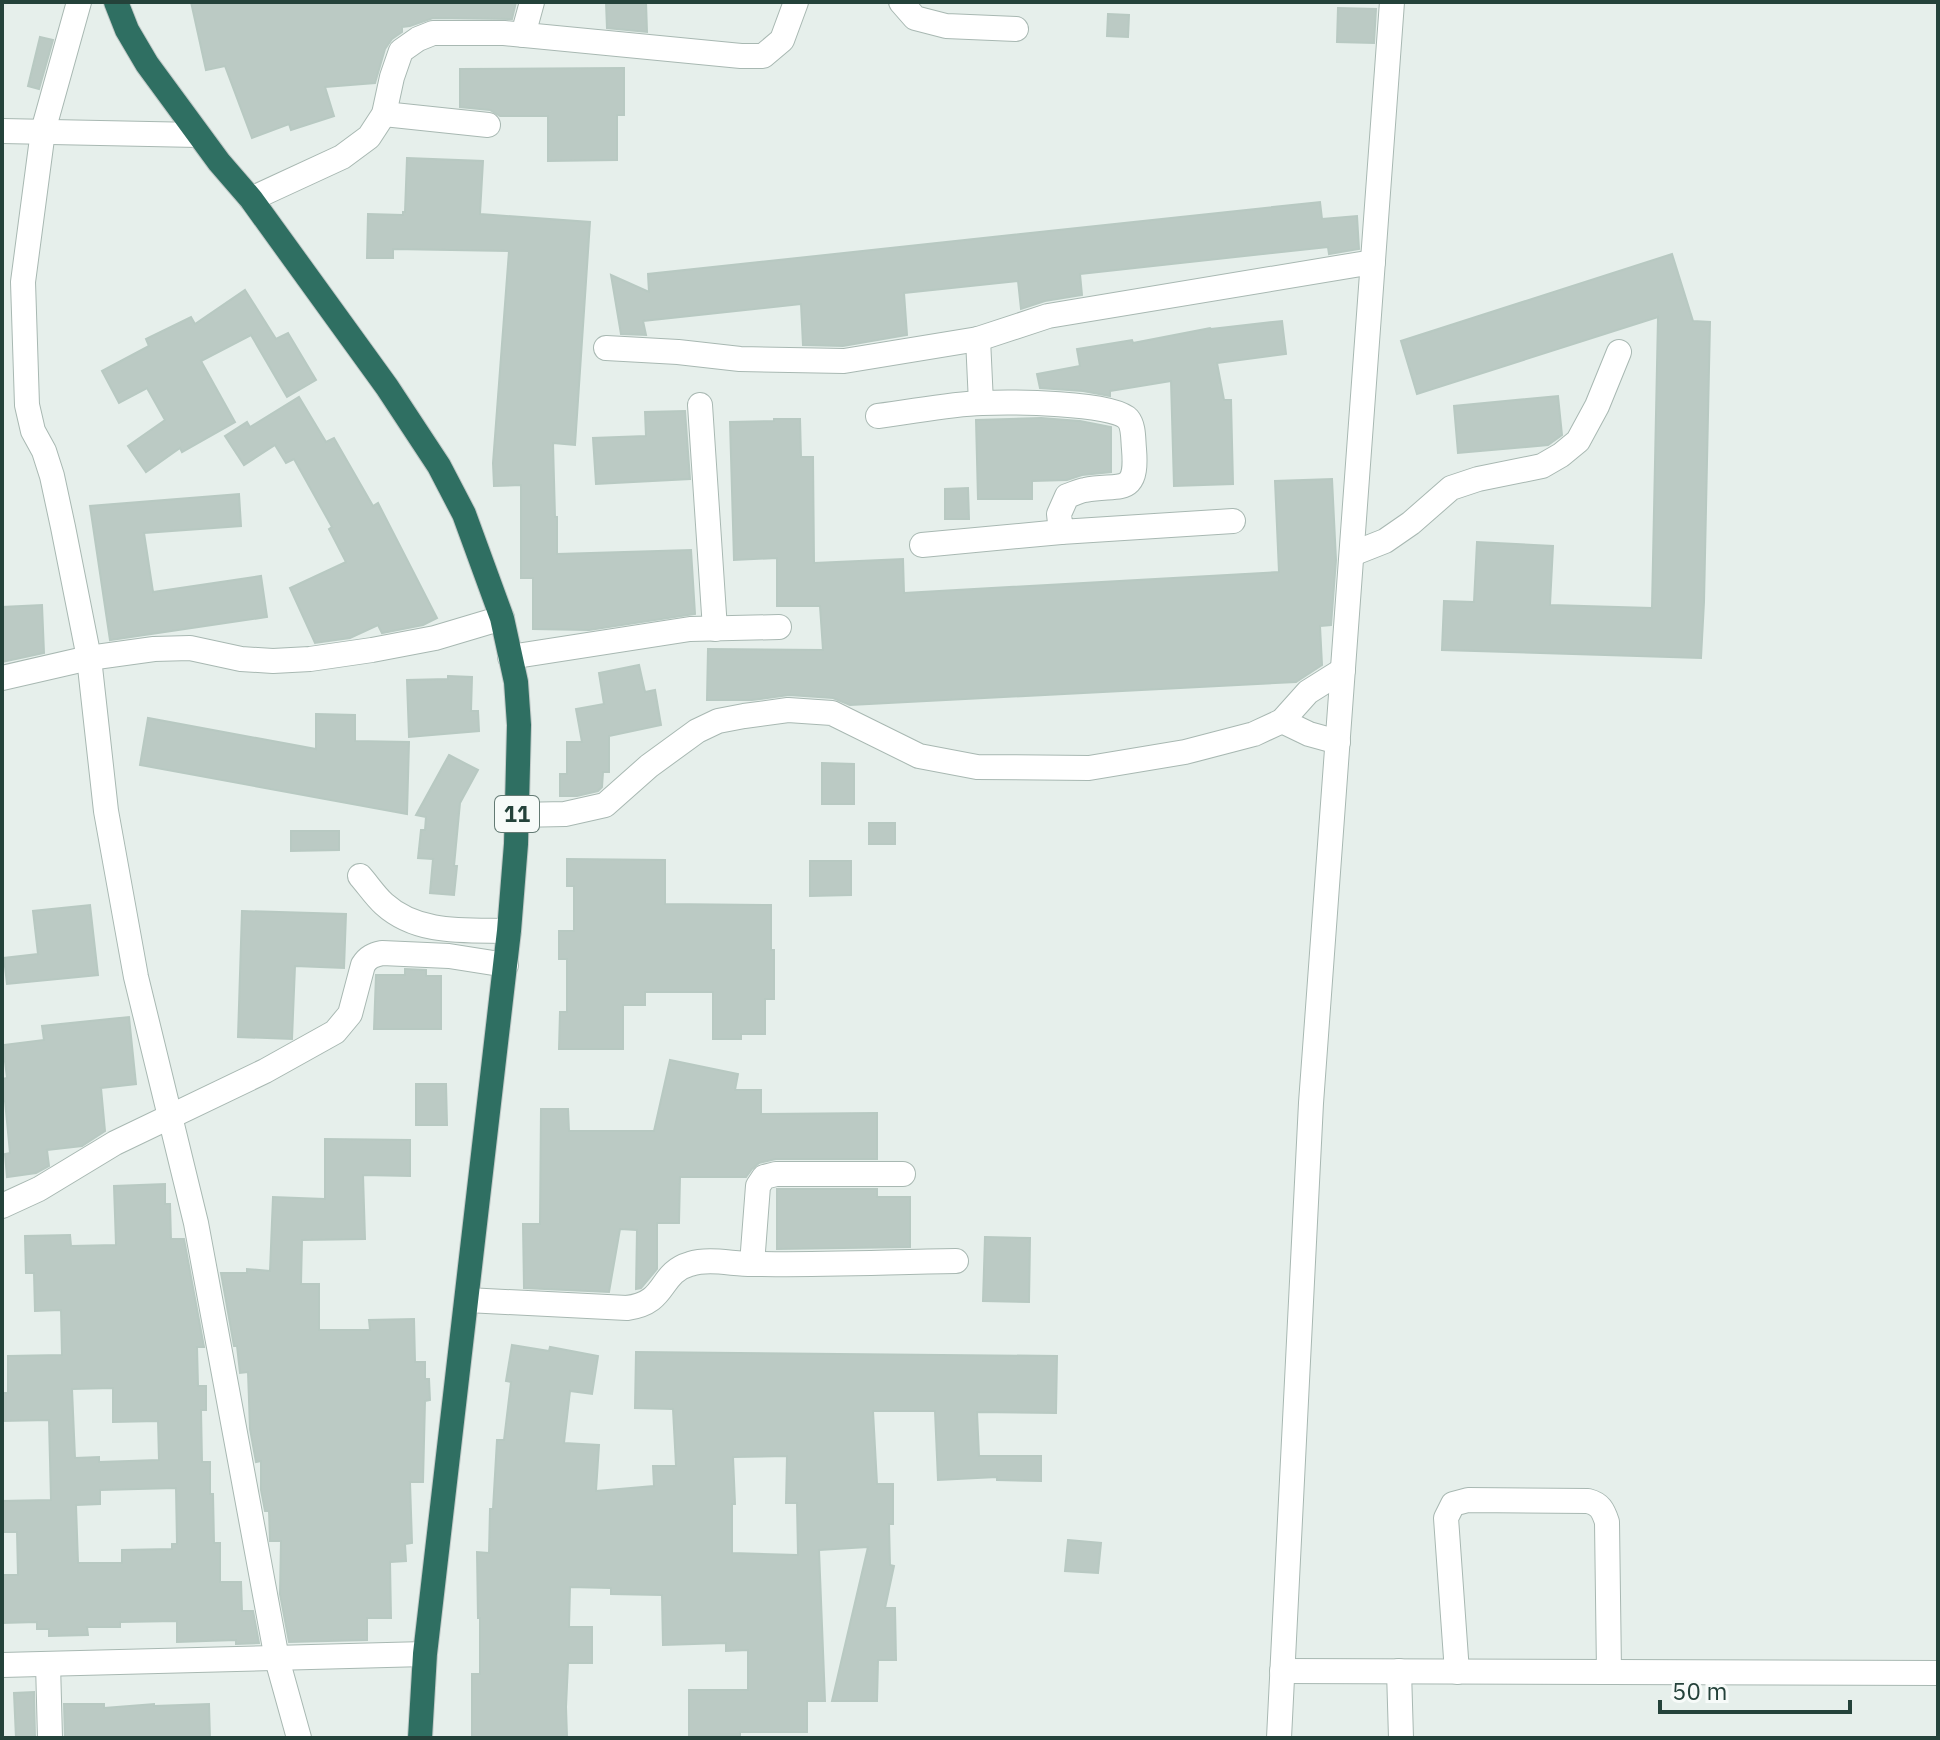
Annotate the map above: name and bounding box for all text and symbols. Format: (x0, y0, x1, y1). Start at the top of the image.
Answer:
road number: 11 (495, 796, 539, 832)
scale bar (1660, 1664, 1850, 1714)
text: 50 m (1672, 1675, 1727, 1707)

